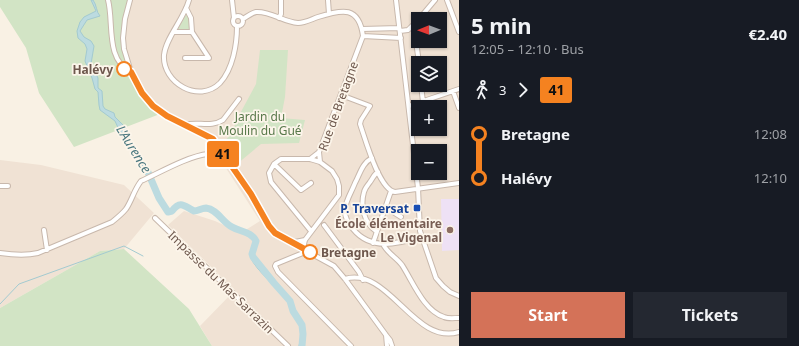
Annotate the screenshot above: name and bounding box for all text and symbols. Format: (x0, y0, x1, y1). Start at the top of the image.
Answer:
text: 5 min (471, 10, 532, 40)
north arrow (411, 12, 447, 48)
map controls (411, 12, 447, 180)
text: €2.40 (748, 24, 787, 44)
text: 12:05 – 12:10 · Bus (471, 40, 584, 58)
button: layers (411, 56, 447, 92)
street label: Rue de Bretagne (314, 59, 362, 153)
place label: Halévy (72, 61, 113, 78)
marker: Halévy (116, 61, 132, 77)
icon: walk (471, 79, 493, 101)
icon: forward (512, 79, 534, 101)
text: 41 (548, 80, 564, 99)
text: 3 (499, 81, 506, 99)
button: + (411, 100, 447, 136)
park label: Jardin du Moulin du Gué (218, 108, 302, 139)
water label: L'Aurence (112, 122, 156, 177)
text: Bretagne (501, 124, 570, 144)
text: 12:08 (754, 125, 787, 143)
line badge: 41 (205, 141, 241, 167)
text: 41 (215, 144, 231, 163)
button: − (411, 144, 447, 180)
text: Halévy (501, 168, 552, 188)
text: 12:10 (754, 169, 787, 187)
place label: P. Traversat (340, 200, 409, 217)
marker: P. Traversat (412, 203, 422, 213)
place label: École élémentaire Le Vigenal (335, 215, 442, 246)
marker: École élémentaire Le Vigenal (445, 225, 455, 235)
street label: Impasse du Mas Sarrazin (164, 227, 278, 337)
marker: Bretagne (302, 244, 318, 260)
place label: Bretagne (321, 244, 376, 261)
button: Start (471, 292, 625, 338)
button: Tickets (633, 292, 787, 338)

